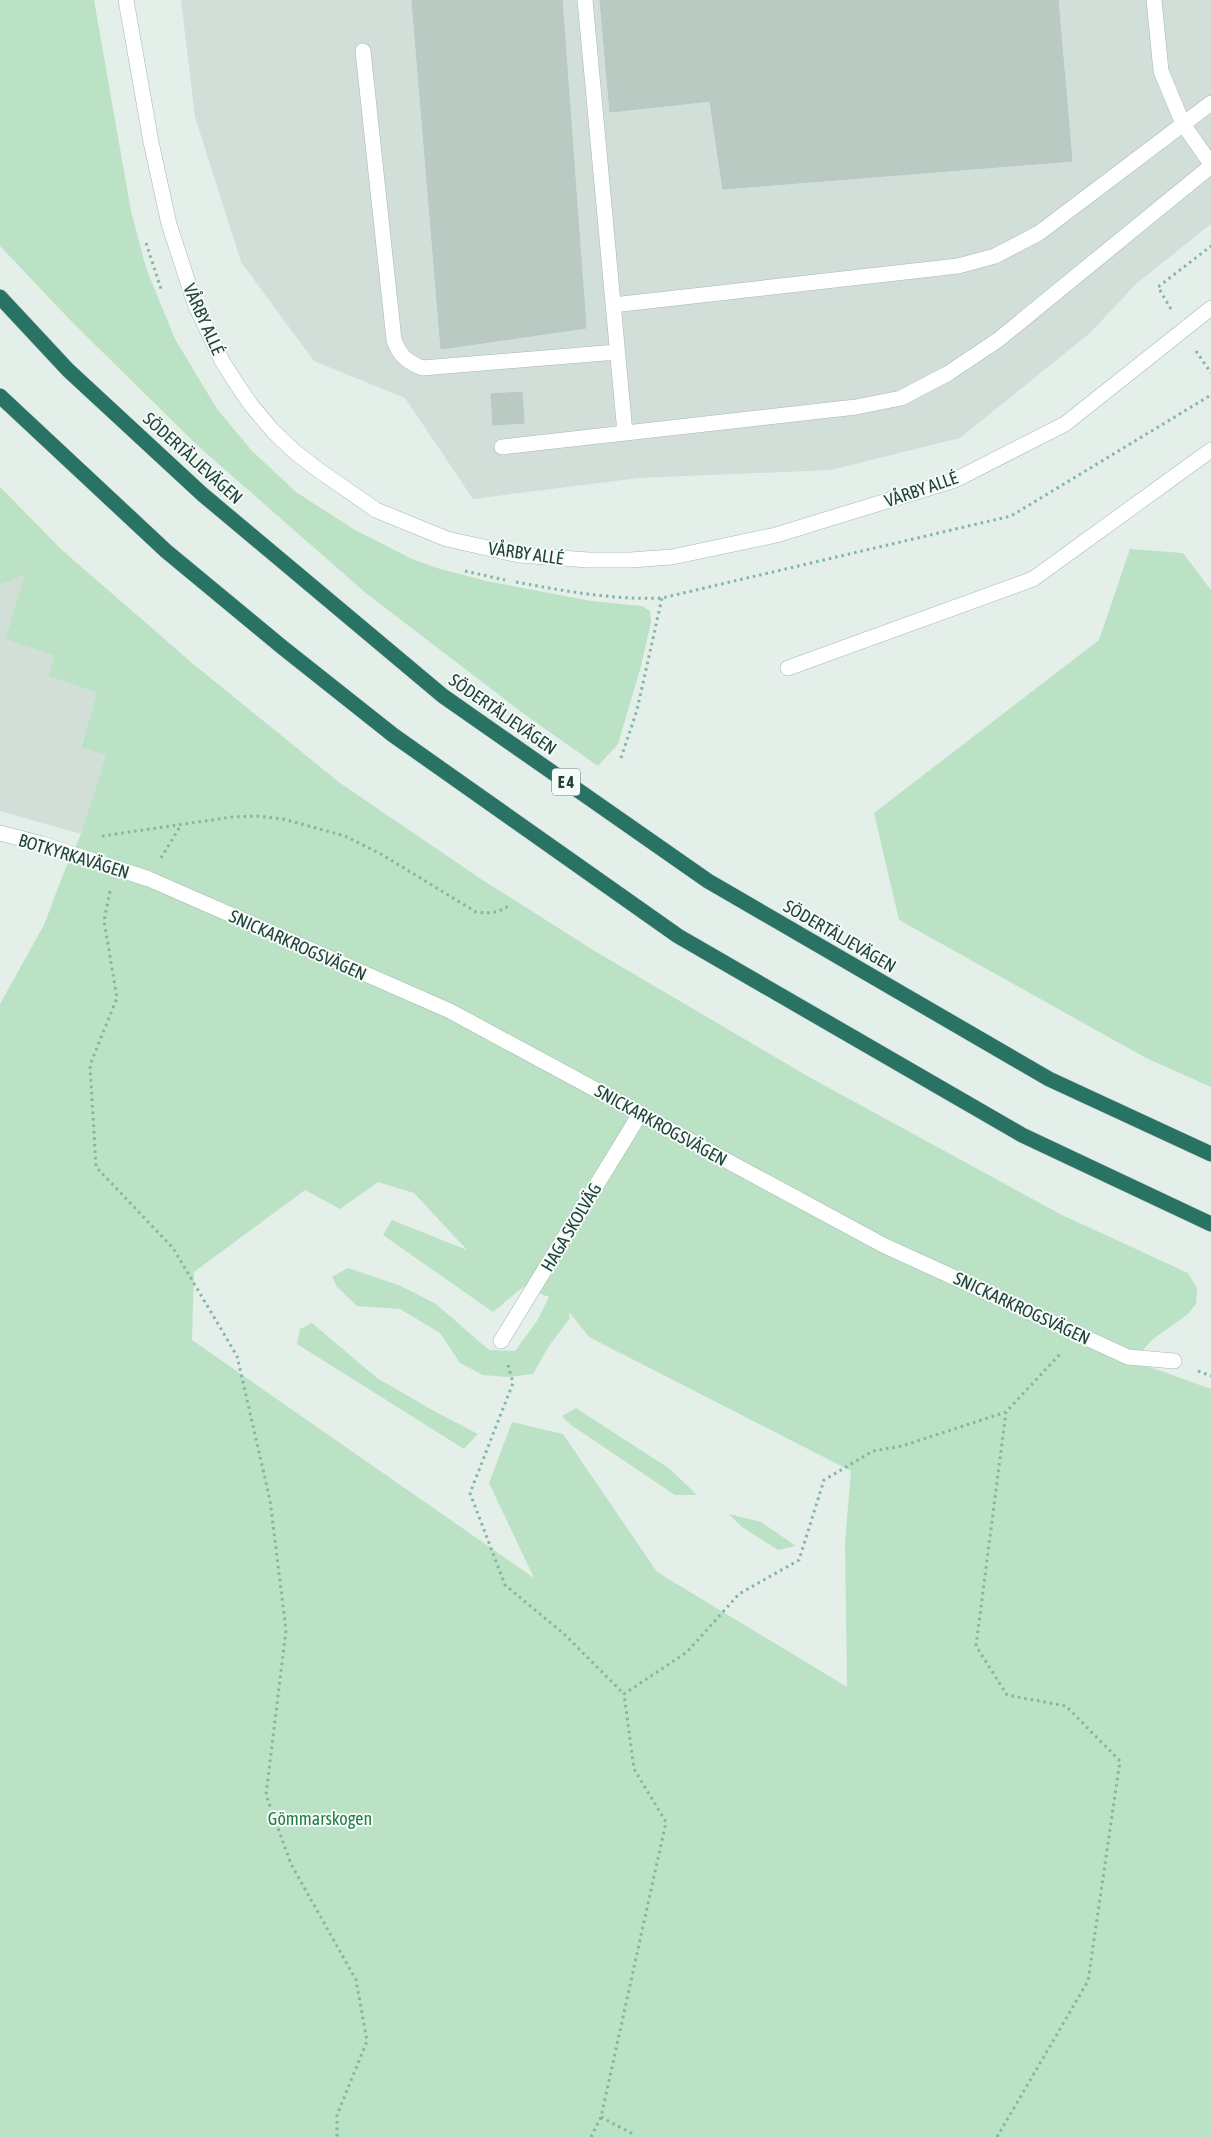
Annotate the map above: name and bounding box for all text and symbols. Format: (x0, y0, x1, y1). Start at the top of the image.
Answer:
street label: VÅRBY ALLÉ (179, 280, 229, 358)
street label: SÖDERTÄLJEVÄGEN (139, 408, 247, 508)
street label: VÅRBY ALLÉ (882, 467, 961, 511)
street label: VÅRBY ALLÉ (487, 537, 565, 569)
street label: SÖDERTÄLJEVÄGEN (445, 669, 561, 759)
road number: E 4 (552, 769, 580, 796)
street label: BOTKYRKAVÄGEN (16, 829, 132, 883)
street label: SÖDERTÄLJEVÄGEN (780, 895, 900, 977)
street label: SNICKARKROGSVÄGEN (226, 905, 370, 985)
street label: SNICKARKROGSVÄGEN (591, 1080, 731, 1170)
street label: HAGA SKOLVÄG (536, 1179, 606, 1275)
street label: SNICKARKROGSVÄGEN (951, 1267, 1093, 1349)
park label: Gömmarskogen (268, 1808, 372, 1829)

